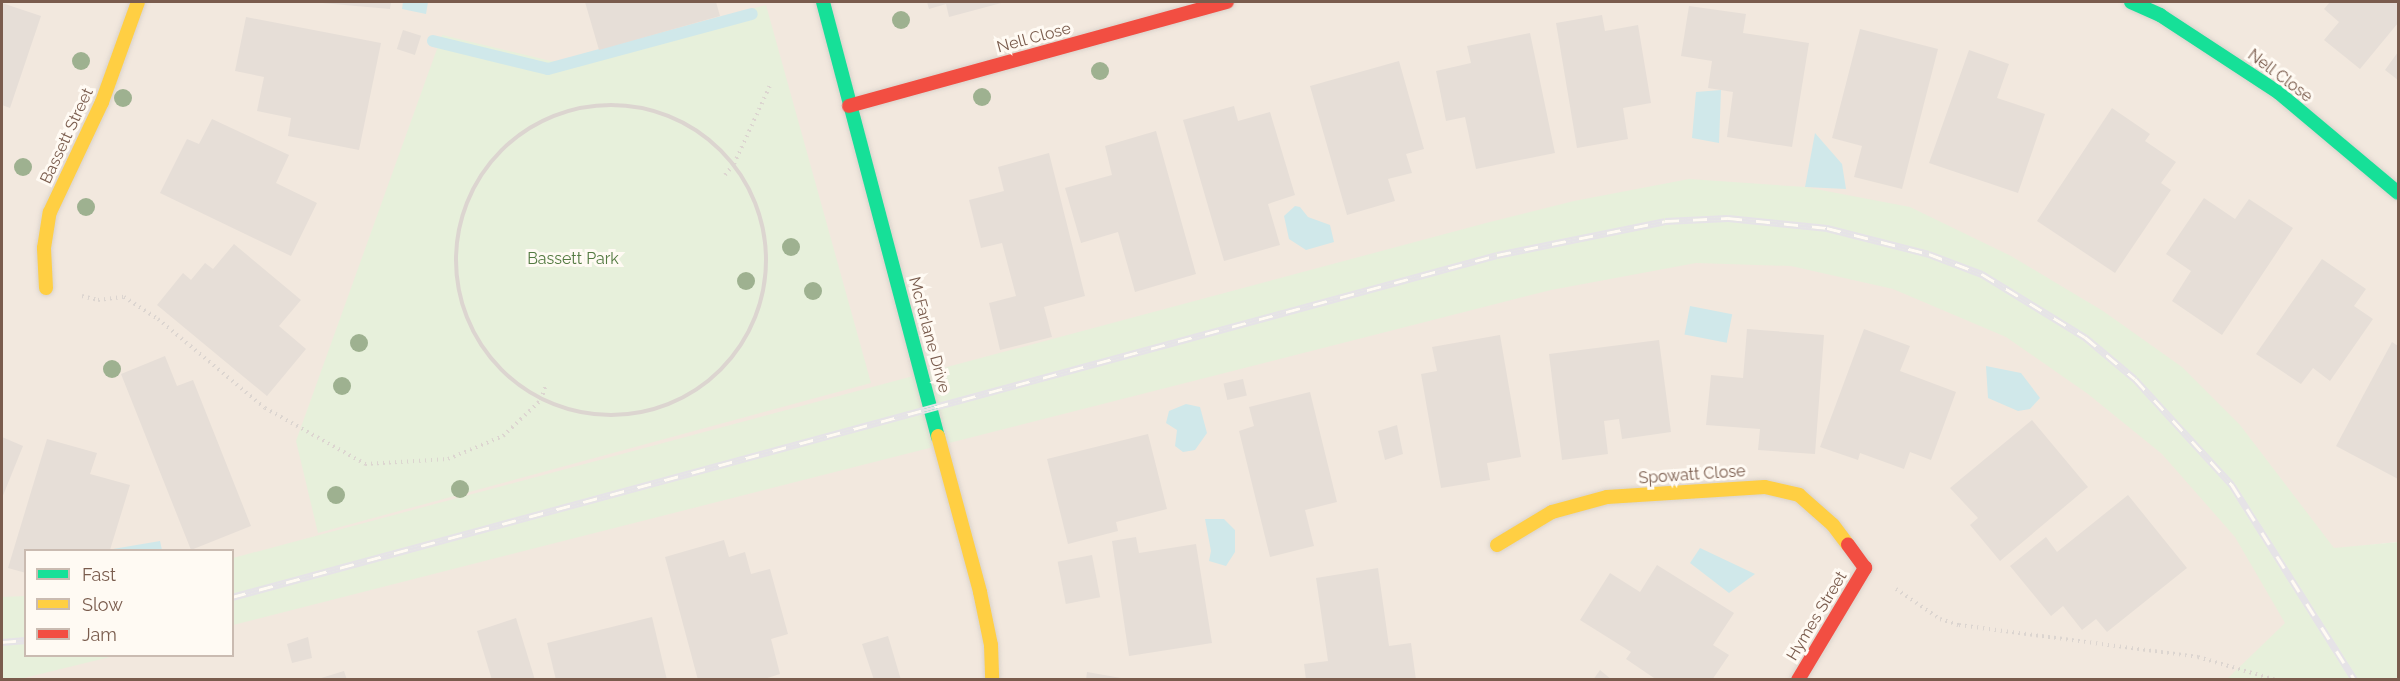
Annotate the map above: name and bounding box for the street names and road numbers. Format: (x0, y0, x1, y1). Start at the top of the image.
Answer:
street label: Nell Close (995, 19, 1073, 57)
street label: Nell Close (2244, 45, 2316, 107)
street label: Bassett Street (36, 85, 98, 187)
street label: McFarlane Drive (904, 275, 954, 395)
street label: Spowatt Close (1638, 462, 1746, 488)
street label: Hymes Street (1783, 568, 1851, 664)

